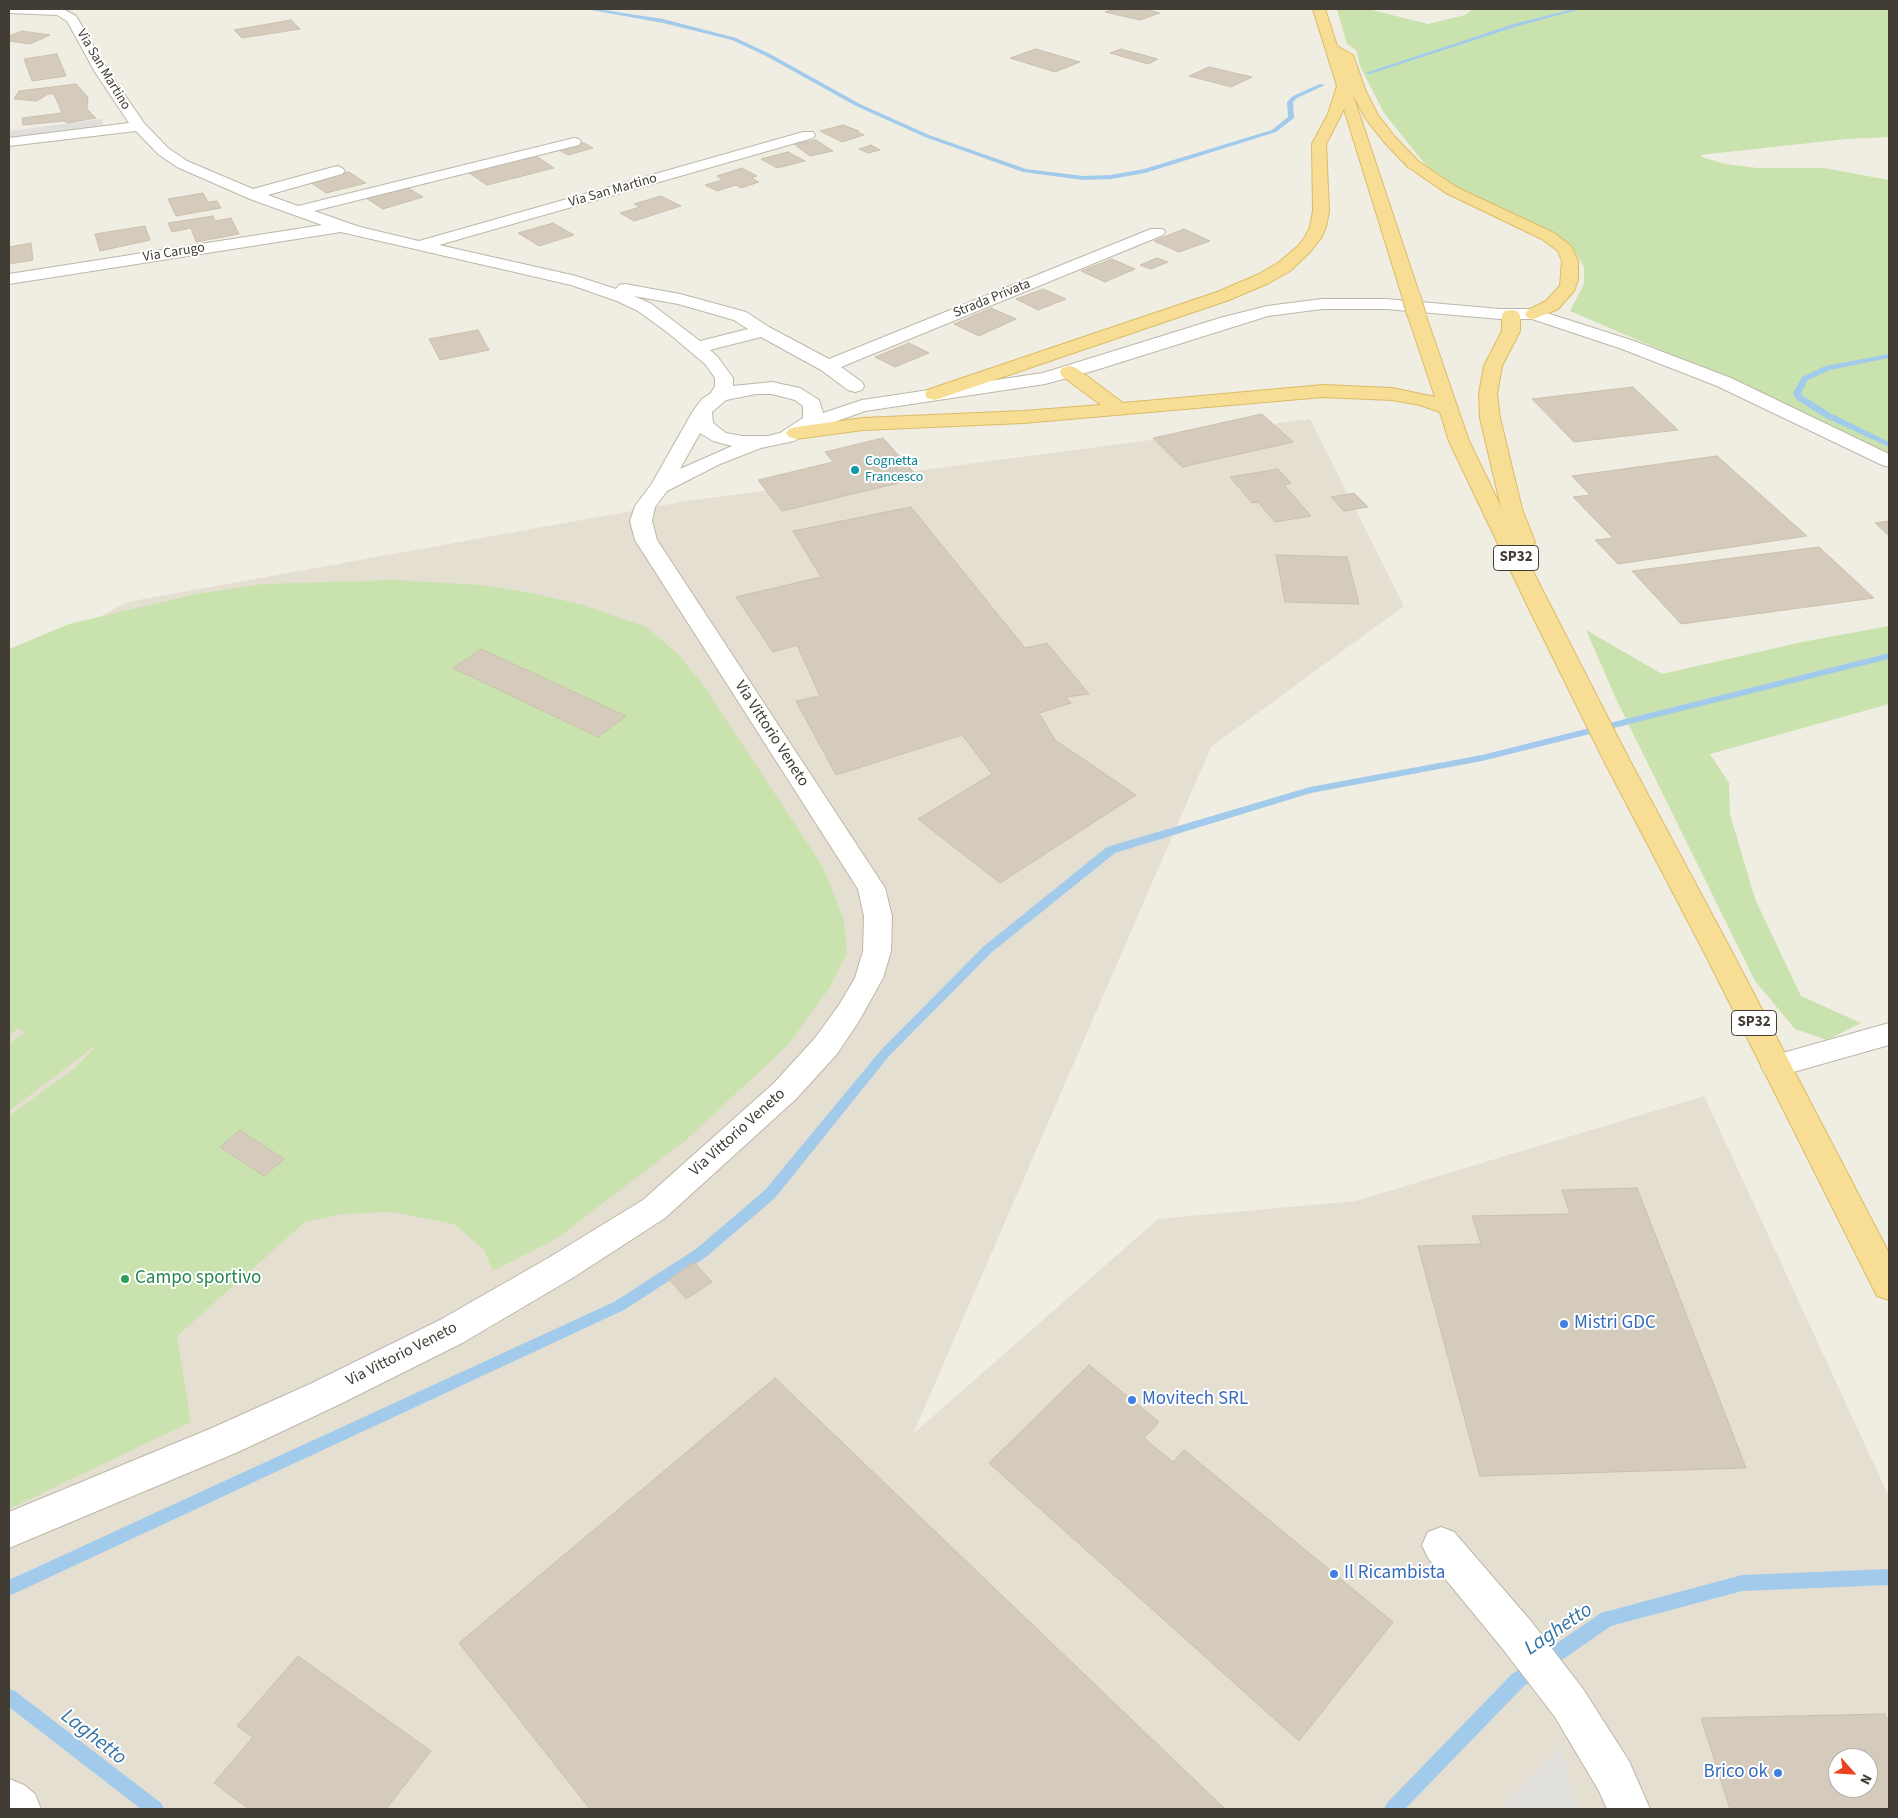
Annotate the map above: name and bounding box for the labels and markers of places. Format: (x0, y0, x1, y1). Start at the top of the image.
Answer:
place label: Cognetta Francesco (865, 454, 923, 487)
marker: Cognetta Francesco (849, 464, 861, 476)
place label: Campo sportivo (135, 1268, 261, 1290)
marker: Campo sportivo (119, 1273, 131, 1285)
place label: Mistri GDC (1574, 1313, 1656, 1335)
marker: Mistri GDC (1558, 1318, 1570, 1330)
place label: Movitech SRL (1142, 1389, 1248, 1411)
marker: Movitech SRL (1126, 1394, 1138, 1406)
place label: Il Ricambista (1344, 1563, 1445, 1585)
marker: Il Ricambista (1328, 1568, 1340, 1580)
place label: Brico ok (1703, 1762, 1768, 1784)
marker: Brico ok (1772, 1767, 1784, 1779)

